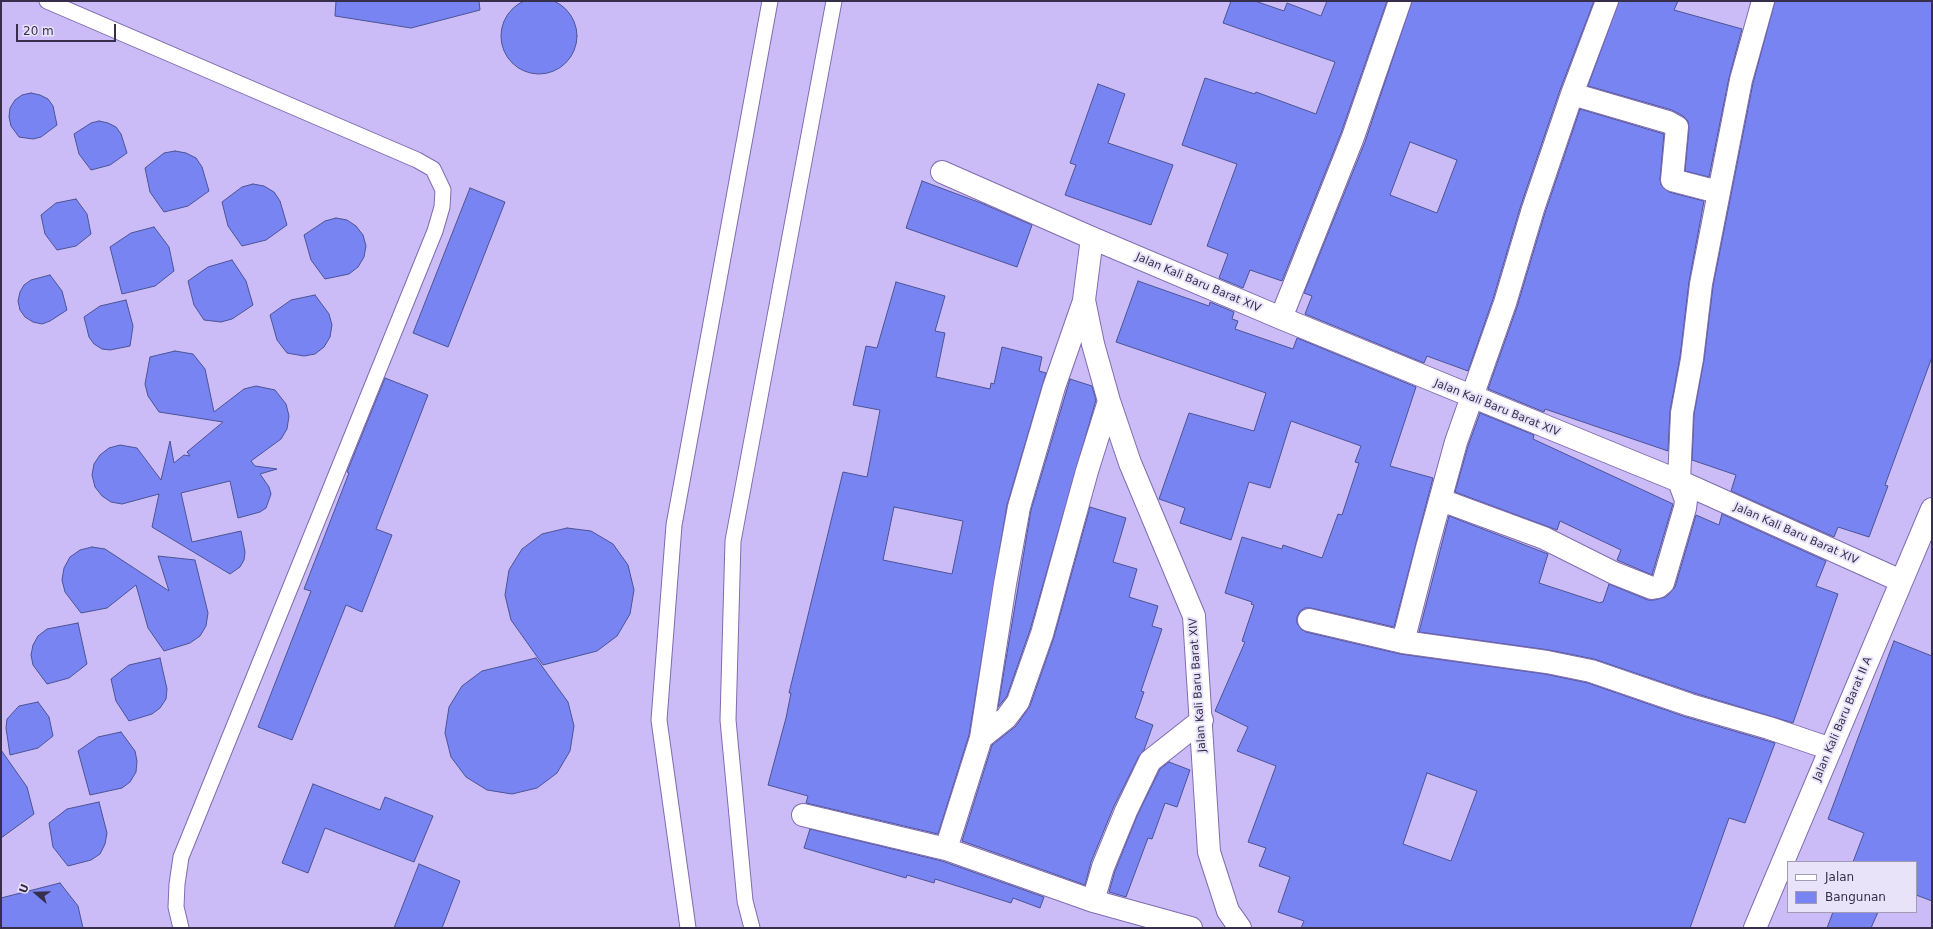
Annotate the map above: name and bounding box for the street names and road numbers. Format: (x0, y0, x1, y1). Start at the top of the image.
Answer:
street label: Jalan Kali Baru Barat XIV (1133, 251, 1263, 315)
street label: Jalan Kali Baru Barat XIV (1432, 377, 1562, 439)
street label: Jalan Kali Baru Barat XIV (1732, 501, 1860, 567)
street label: Jalan Kali Baru Barat XIV (1187, 617, 1209, 753)
street label: Jalan Kali Baru Barat II A (1811, 655, 1875, 783)

